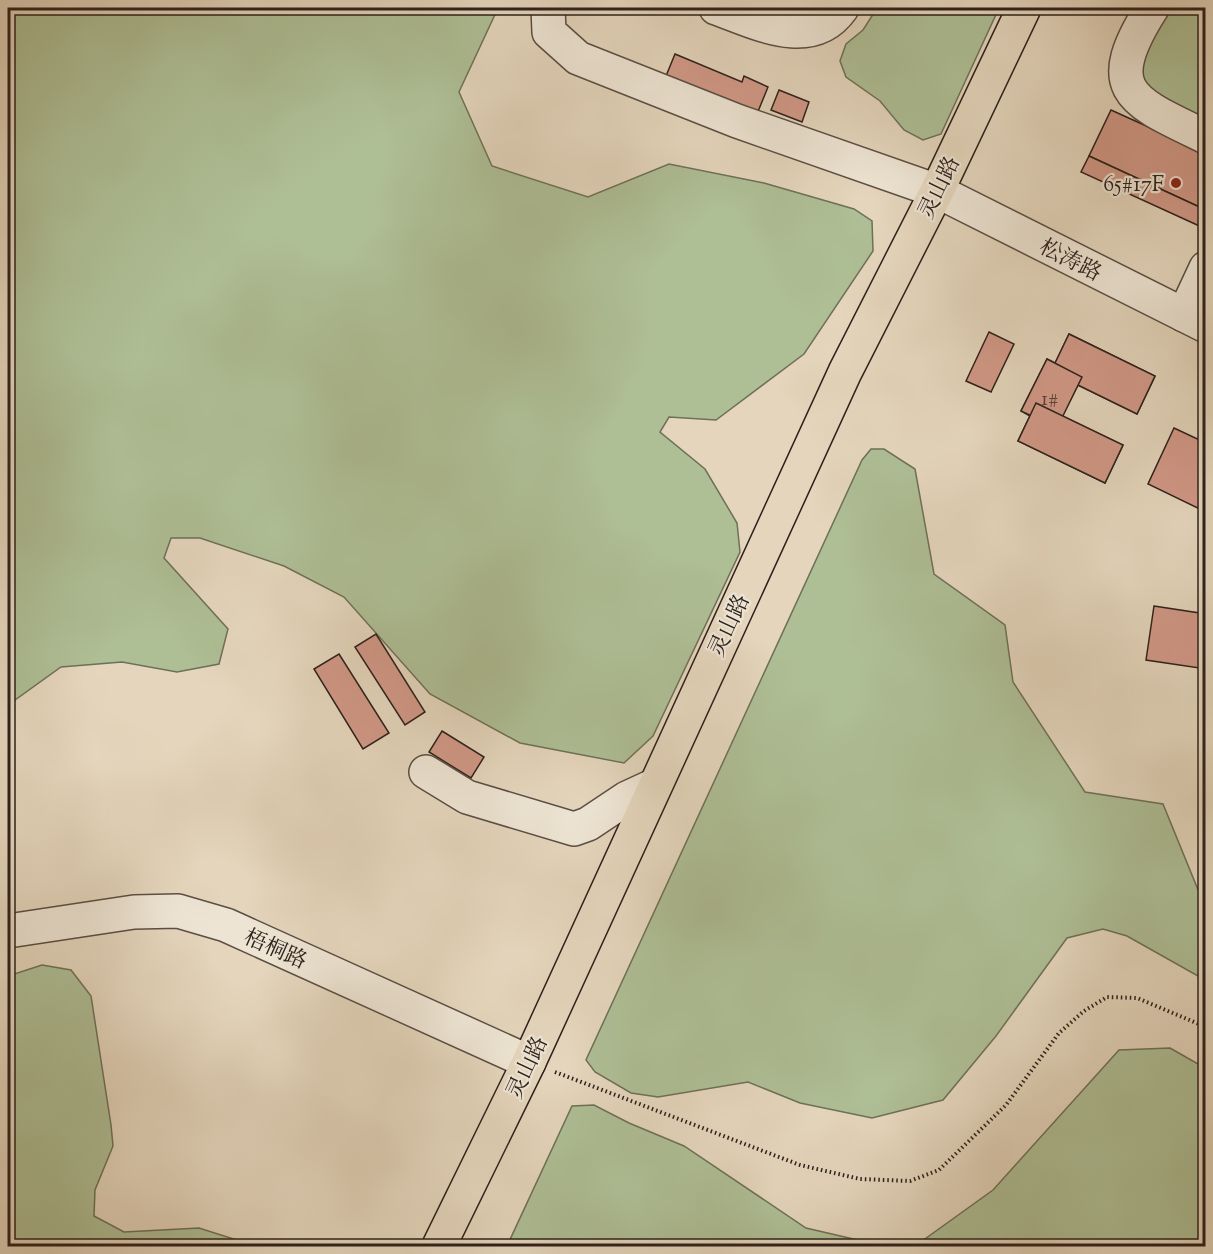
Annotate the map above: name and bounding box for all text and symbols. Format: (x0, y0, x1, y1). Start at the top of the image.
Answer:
street label: 灵山路 (912, 152, 970, 225)
place label: 65#17F (1103, 170, 1164, 202)
marker: 65#17F (1169, 176, 1183, 190)
street label: 松涛路 (1033, 232, 1106, 291)
house number: 1# (1041, 386, 1059, 415)
street label: 灵山路 (702, 590, 759, 663)
street label: 梧桐路 (238, 923, 311, 979)
street label: 灵山路 (500, 1032, 557, 1105)

